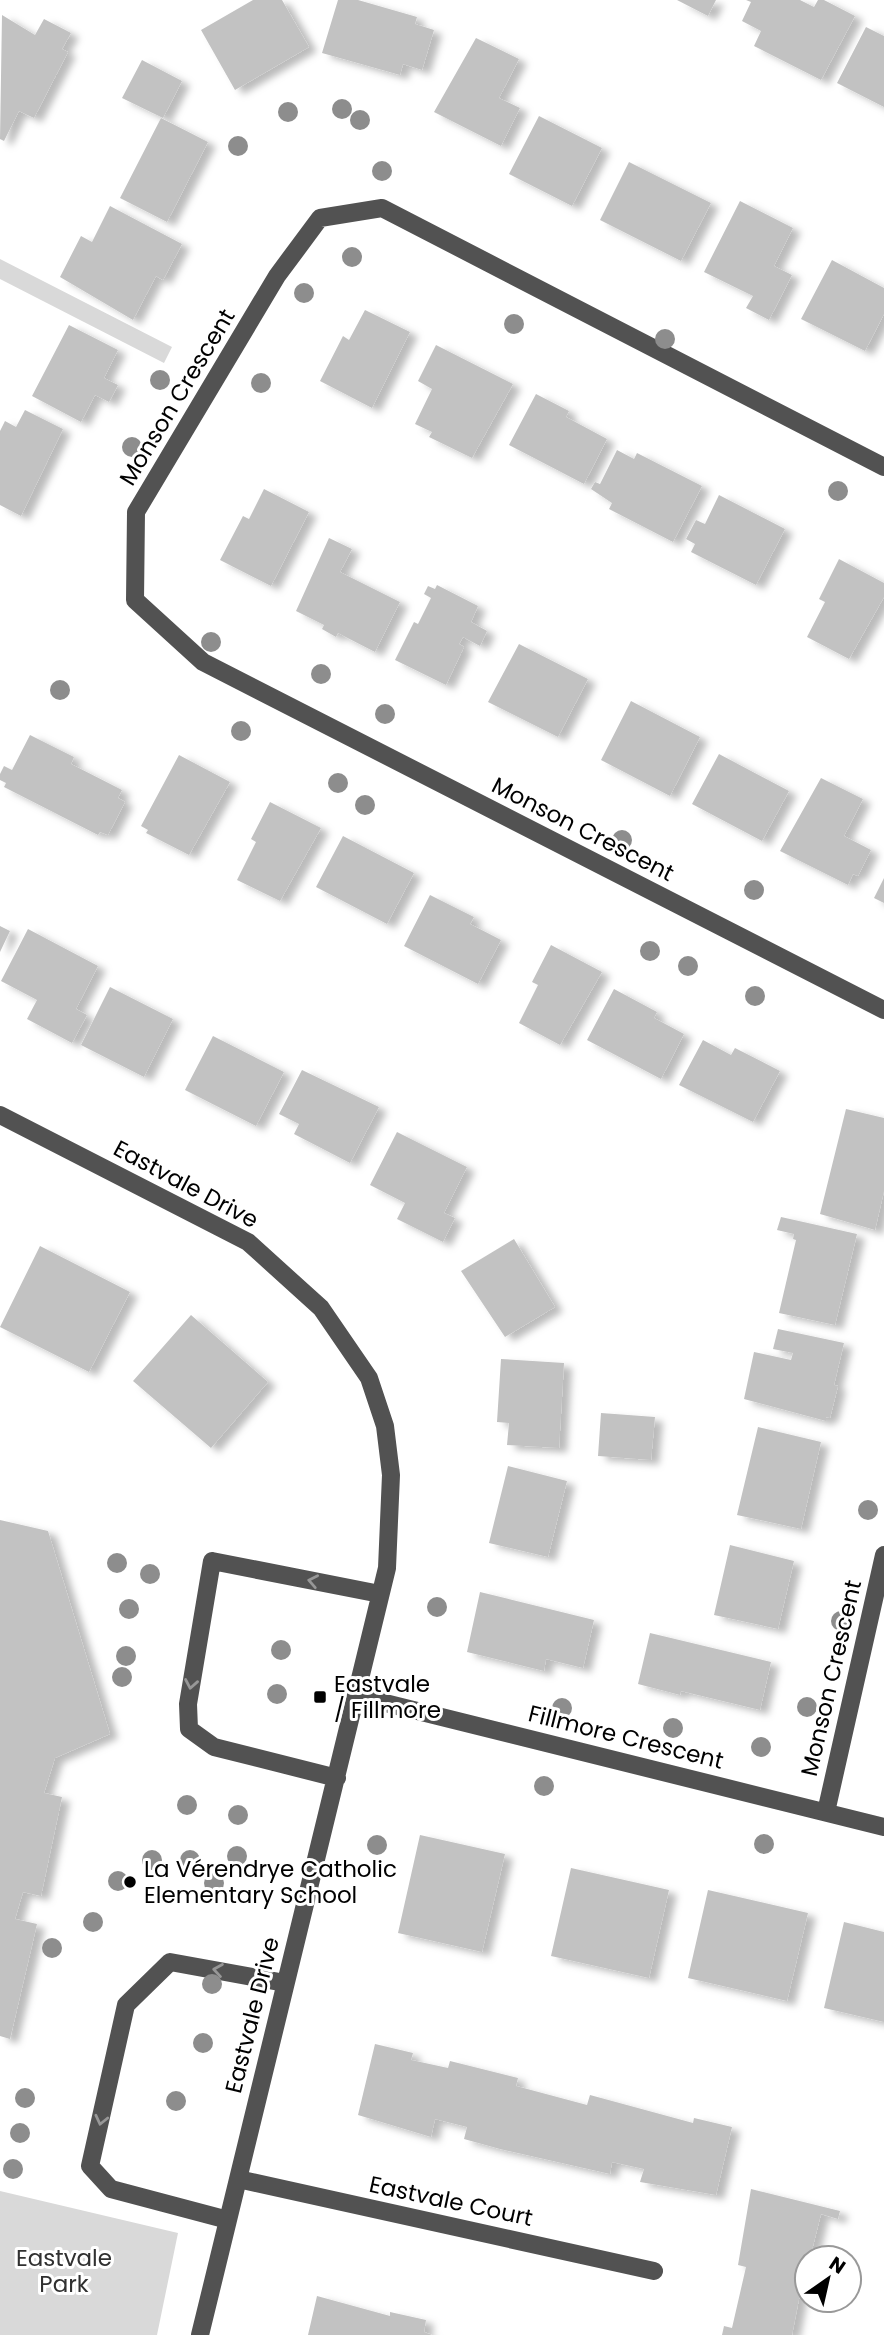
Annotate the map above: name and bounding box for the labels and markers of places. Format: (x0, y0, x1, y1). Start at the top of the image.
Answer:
place label: Eastvale / Fillmore (334, 1668, 441, 1726)
marker: Eastvale / Fillmore (312, 1689, 328, 1705)
place label: La Vérendrye Catholic Elementary School (144, 1853, 397, 1911)
marker: La Vérendrye Catholic Elementary School (122, 1874, 138, 1890)

